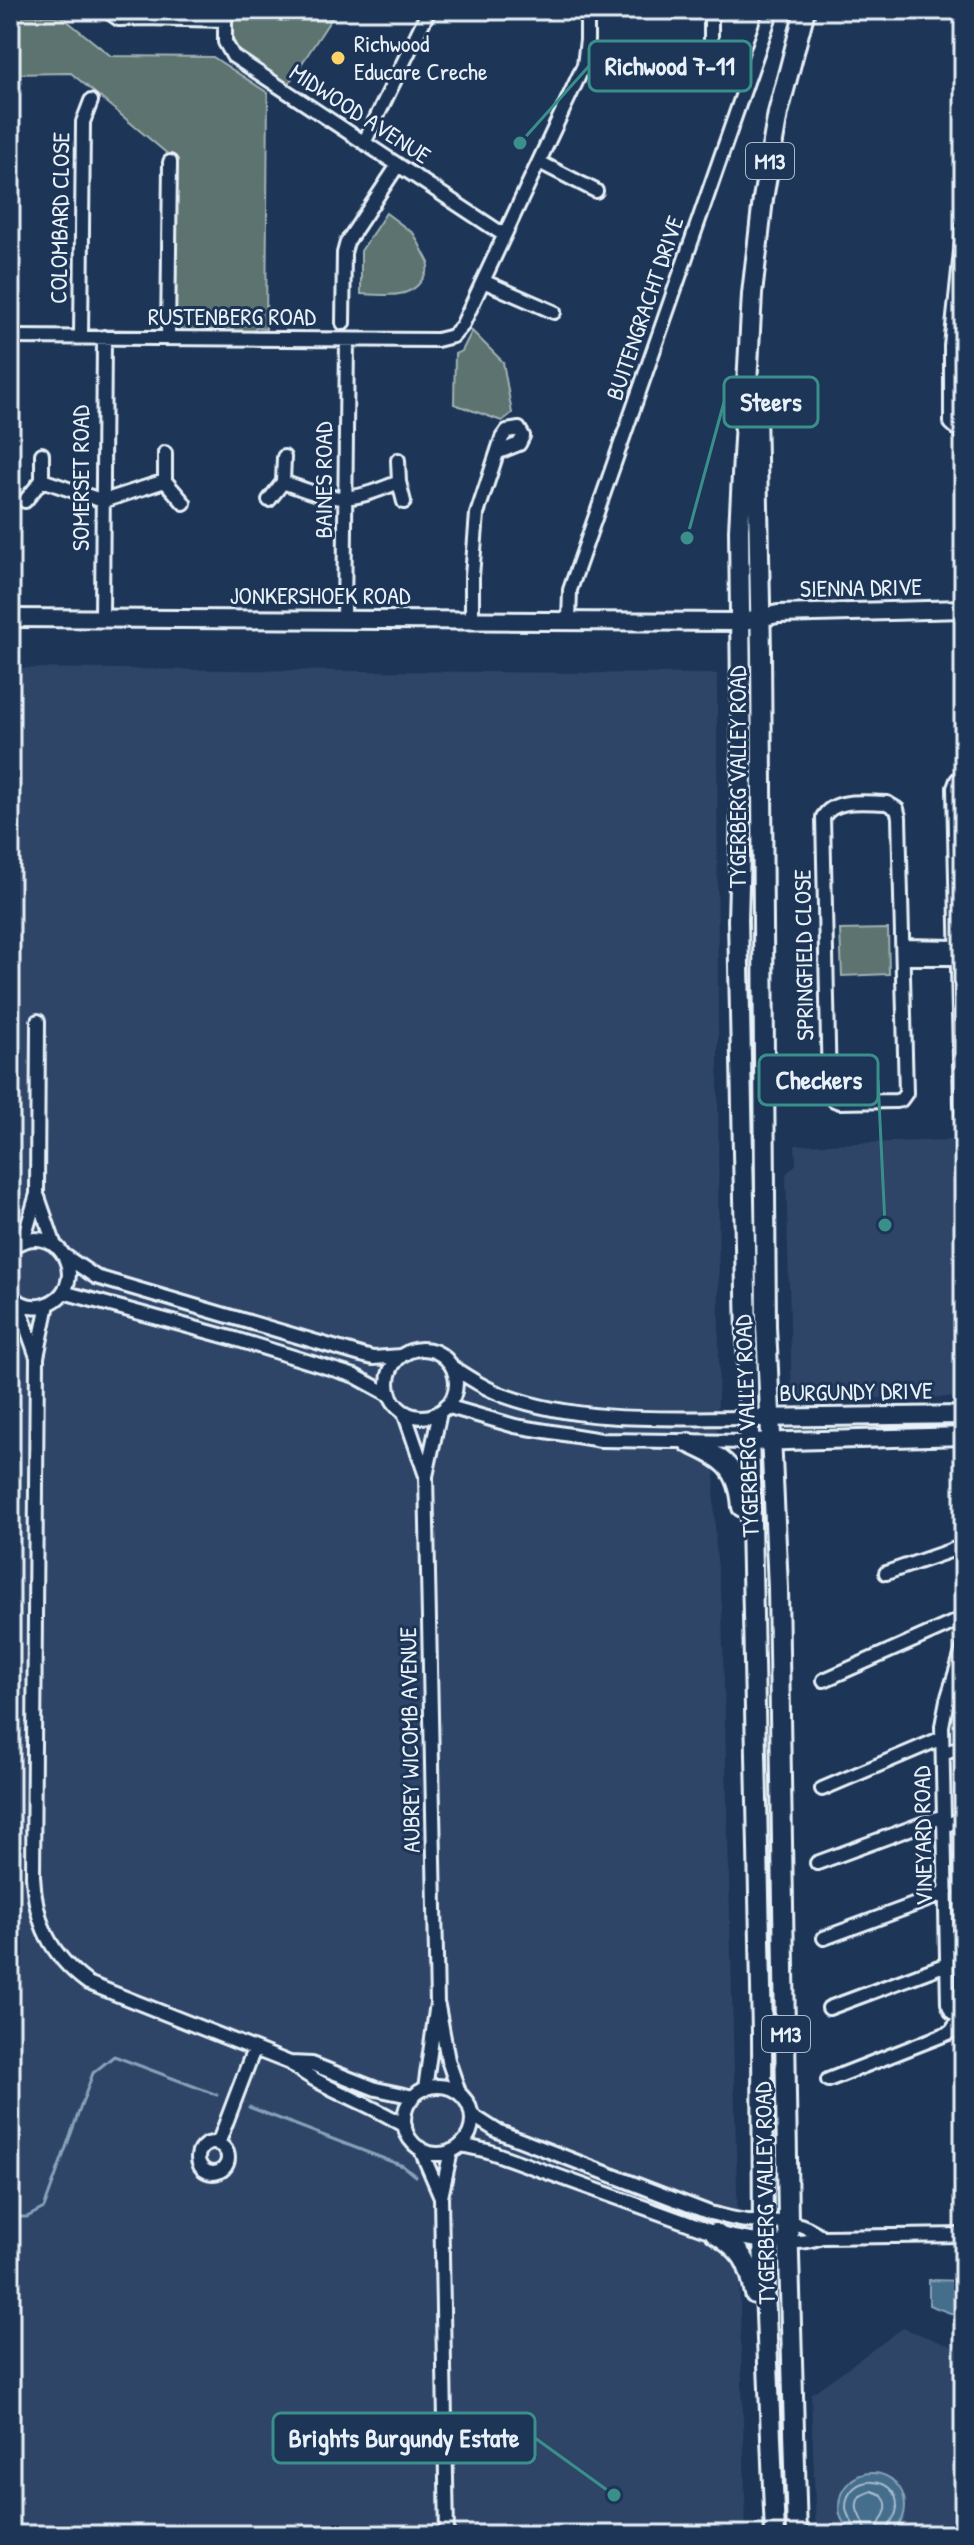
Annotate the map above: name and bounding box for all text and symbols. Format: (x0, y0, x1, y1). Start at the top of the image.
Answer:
place label: Richwood Educare Creche (354, 27, 488, 87)
callout: Richwood 7-11 (589, 41, 751, 91)
text: Richwood 7-11 (605, 48, 735, 83)
marker: Richwood Educare Creche (329, 49, 347, 67)
street label: MIDWOOD AVENUE (284, 56, 438, 171)
street label: COLOMBARD CLOSE (42, 131, 77, 304)
road number: M13 (746, 143, 794, 179)
street label: BUITENGRACHT DRIVE (598, 211, 691, 404)
street label: RUSTENBERG ROAD (148, 300, 316, 332)
callout: Steers (724, 377, 818, 427)
text: Steers (740, 384, 802, 419)
street label: SOMERSET ROAD (64, 404, 96, 551)
street label: BAINES ROAD (307, 421, 339, 538)
street label: SIENNA DRIVE (800, 570, 923, 604)
street label: JONKERSHOEK ROAD (230, 579, 411, 611)
street label: TYGERBERG VALLEY ROAD (721, 665, 753, 888)
street label: SPRINGFIELD CLOSE (785, 869, 820, 1041)
callout: Checkers (759, 1055, 878, 1105)
text: Checkers (776, 1062, 862, 1097)
street label: TYGERBERG VALLEY ROAD (726, 1314, 766, 1538)
street label: BURGUNDY DRIVE (779, 1374, 933, 1408)
street label: AUBREY WICOMB AVENUE (391, 1626, 427, 1853)
street label: VINEYARD ROAD (905, 1765, 939, 1906)
road number: M13 (762, 2016, 810, 2052)
street label: TYGERBERG VALLEY ROAD (746, 2081, 782, 2305)
callout: Brights Burgundy Estate (273, 2413, 535, 2463)
text: Brights Burgundy Estate (289, 2420, 520, 2456)

